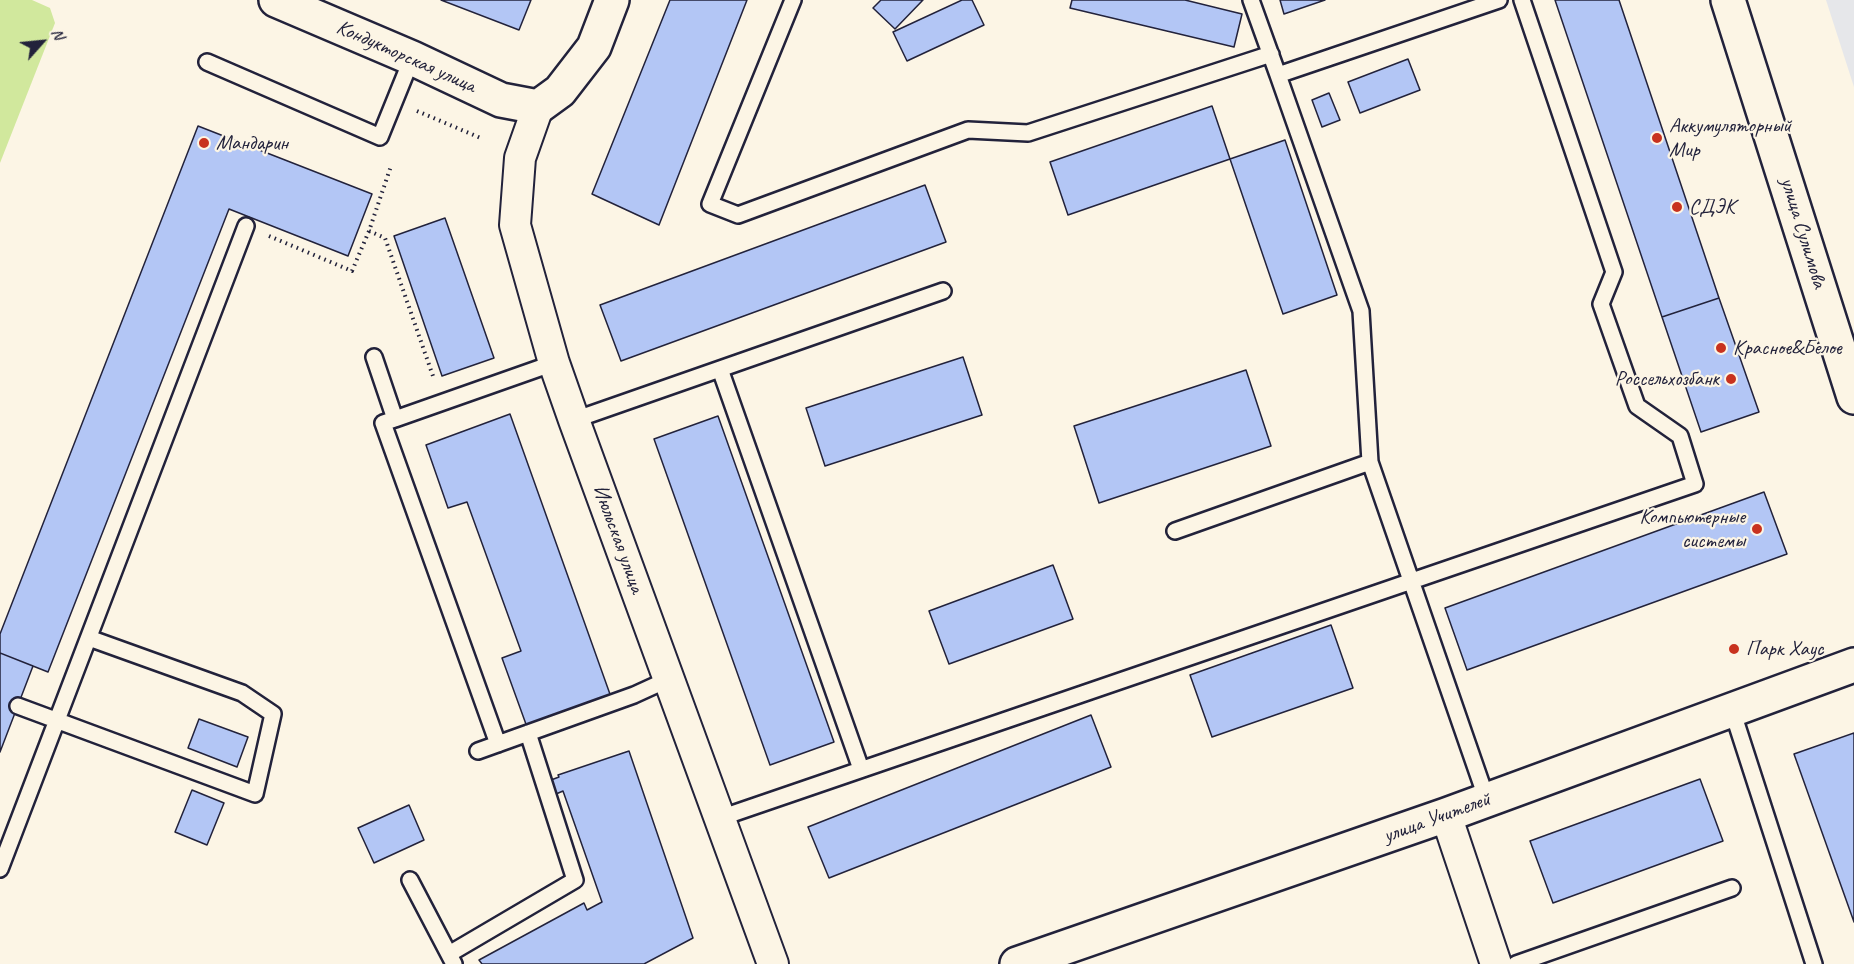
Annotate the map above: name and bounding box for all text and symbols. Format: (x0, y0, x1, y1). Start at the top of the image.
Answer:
north arrow (12, 12, 72, 72)
street label: Кондукторская улица (332, 15, 480, 99)
text: N (47, 25, 69, 43)
place label: Аккумуляторный Мир (1669, 113, 1791, 163)
place label: Мандарин (216, 130, 288, 156)
marker: Аккумуляторный Мир (1650, 131, 1664, 145)
marker: Мандарин (197, 136, 211, 150)
street label: улица Сулимова (1774, 175, 1832, 291)
place label: СДЭК (1689, 194, 1735, 220)
marker: СДЭК (1670, 200, 1684, 214)
place label: Красное&Белое (1733, 335, 1842, 361)
marker: Красное&Белое (1714, 341, 1728, 355)
place label: Россельхозбанк (1615, 366, 1719, 392)
marker: Россельхозбанк (1724, 372, 1738, 386)
street label: Июльская улица (587, 481, 649, 597)
place label: Компьютерные системы (1639, 504, 1745, 554)
marker: Компьютерные системы (1750, 522, 1764, 536)
place label: Парк Хаус (1746, 636, 1823, 662)
marker: Парк Хаус (1727, 642, 1741, 656)
street label: улица Учителей (1380, 787, 1494, 849)

